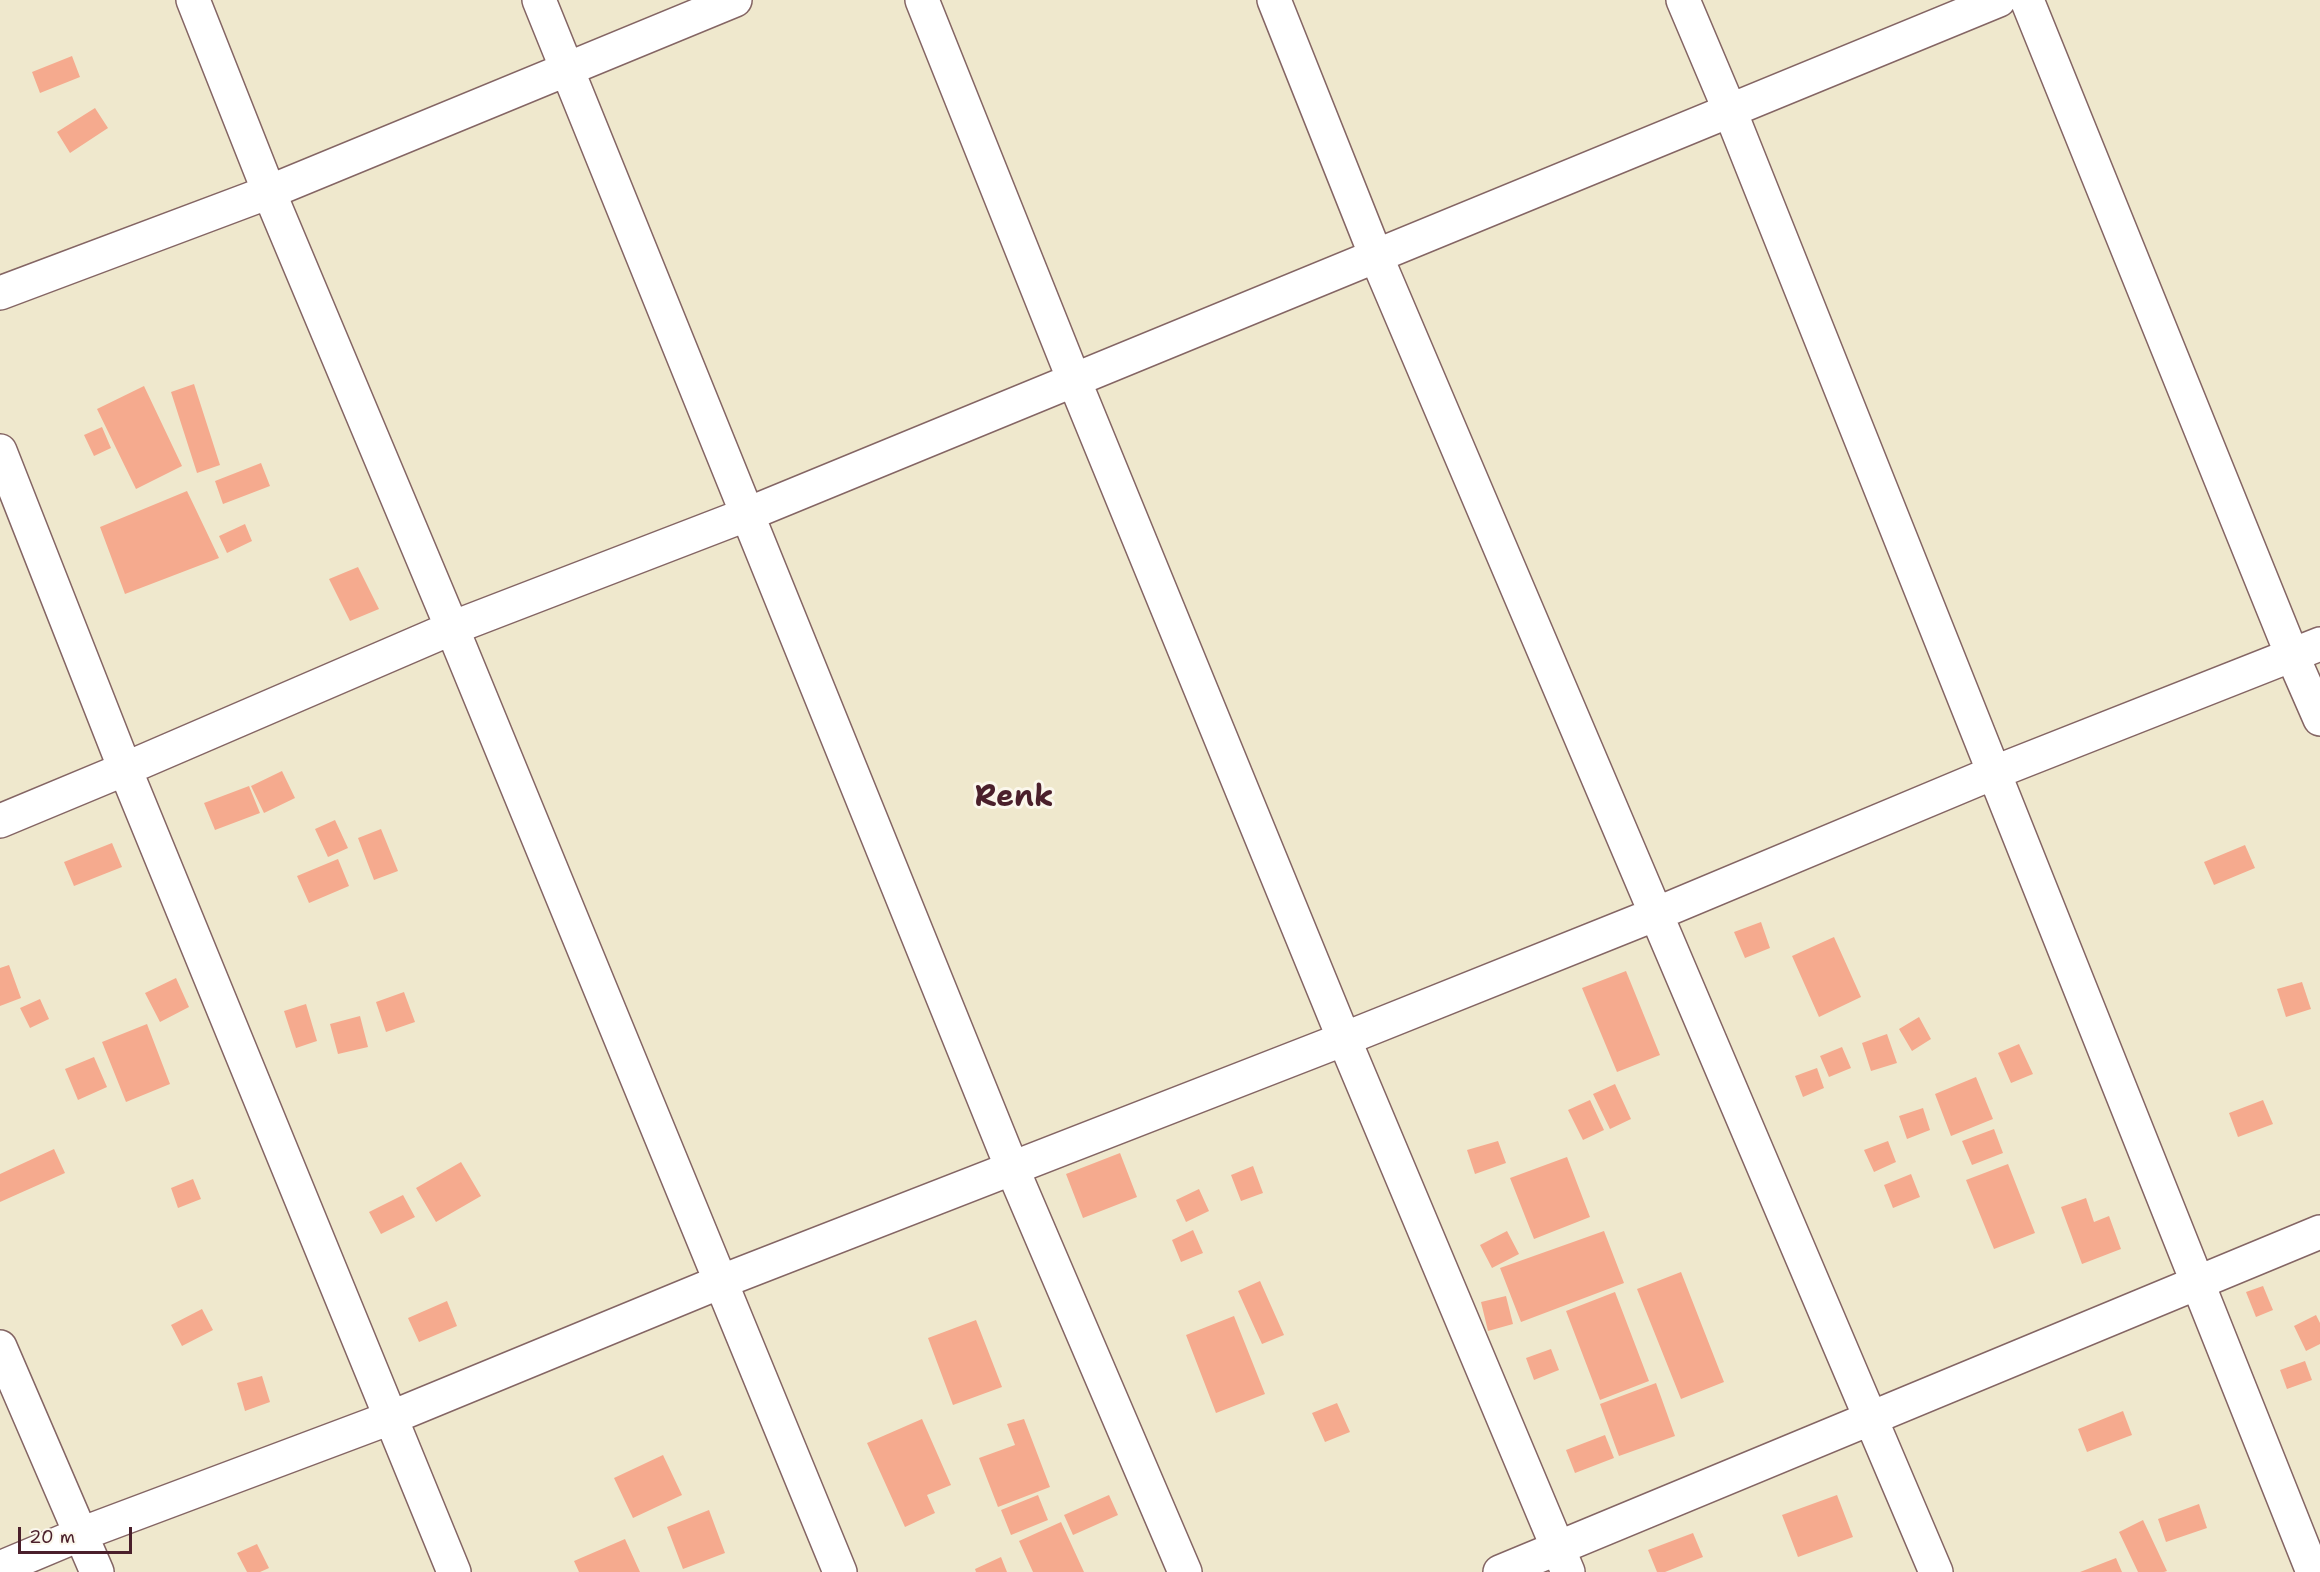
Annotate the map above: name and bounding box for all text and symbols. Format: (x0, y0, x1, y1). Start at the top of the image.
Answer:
district label: Renk (974, 780, 1054, 816)
scale bar (21, 1515, 135, 1553)
text: 20 m (29, 1525, 75, 1549)

